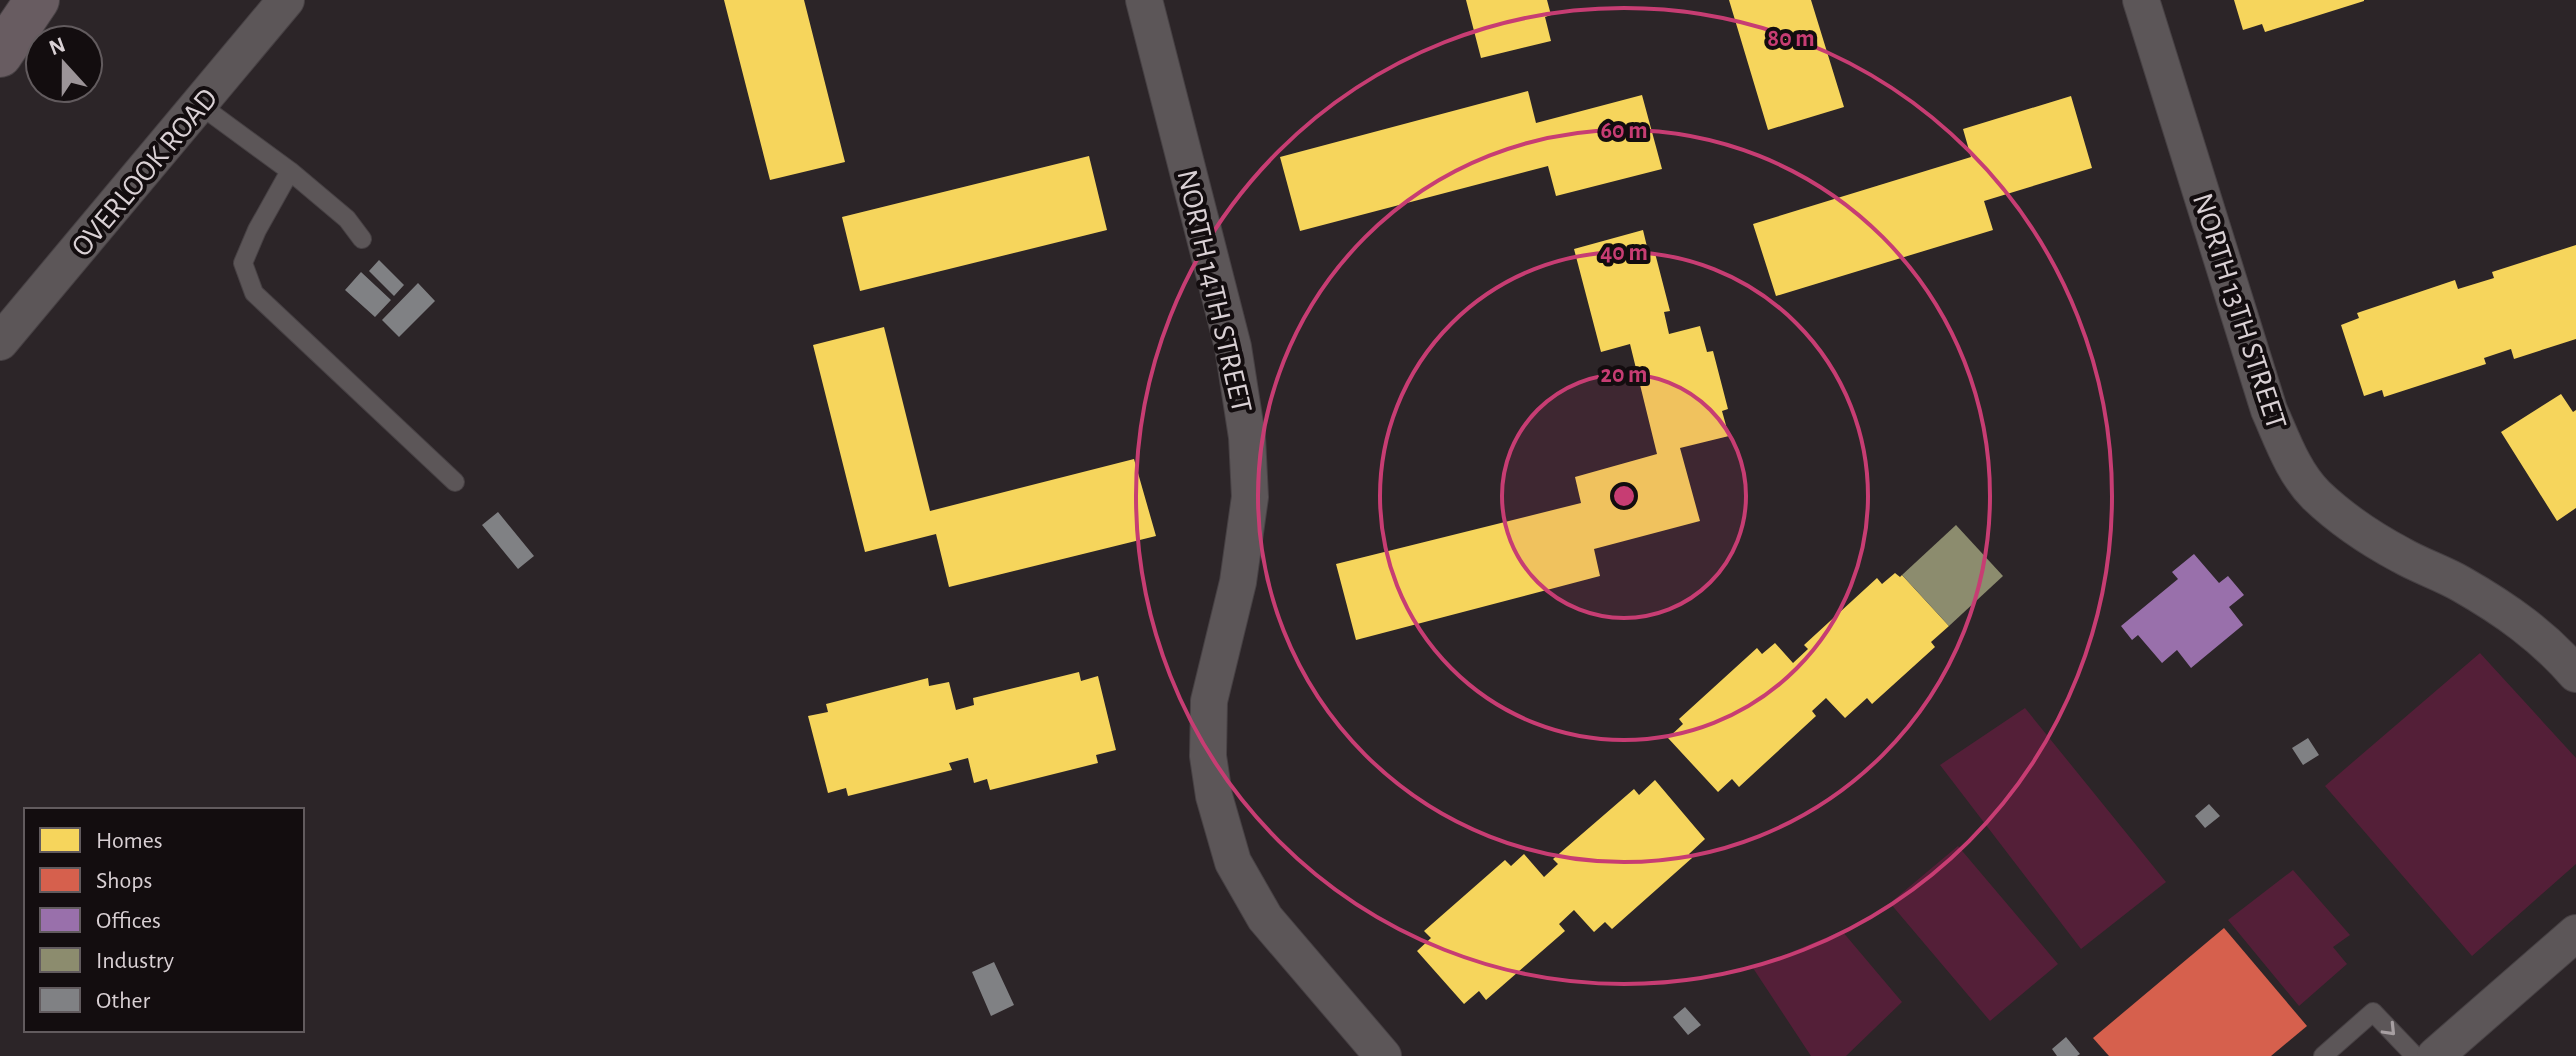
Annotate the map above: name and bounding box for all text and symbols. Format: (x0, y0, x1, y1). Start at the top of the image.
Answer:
north arrow (24, 24, 104, 104)
text: 80 m (1767, 27, 1815, 51)
text: N (46, 33, 68, 59)
street label: OVERLOOK ROAD (66, 83, 223, 262)
text: 60 m (1600, 119, 1648, 143)
street label: NORTH 14TH STREET (1171, 167, 1257, 416)
street label: NORTH 13TH STREET (2187, 190, 2291, 433)
text: 40 m (1600, 241, 1648, 265)
text: 20 m (1601, 363, 1647, 387)
centre of rings (1610, 482, 1638, 510)
legend (24, 808, 304, 1032)
text: Homes (96, 829, 163, 853)
text: Shops (96, 869, 152, 893)
text: Offices (96, 909, 161, 933)
text: Industry (96, 949, 174, 973)
text: Other (96, 989, 150, 1013)
one-way arrow (2381, 1021, 2396, 1035)

